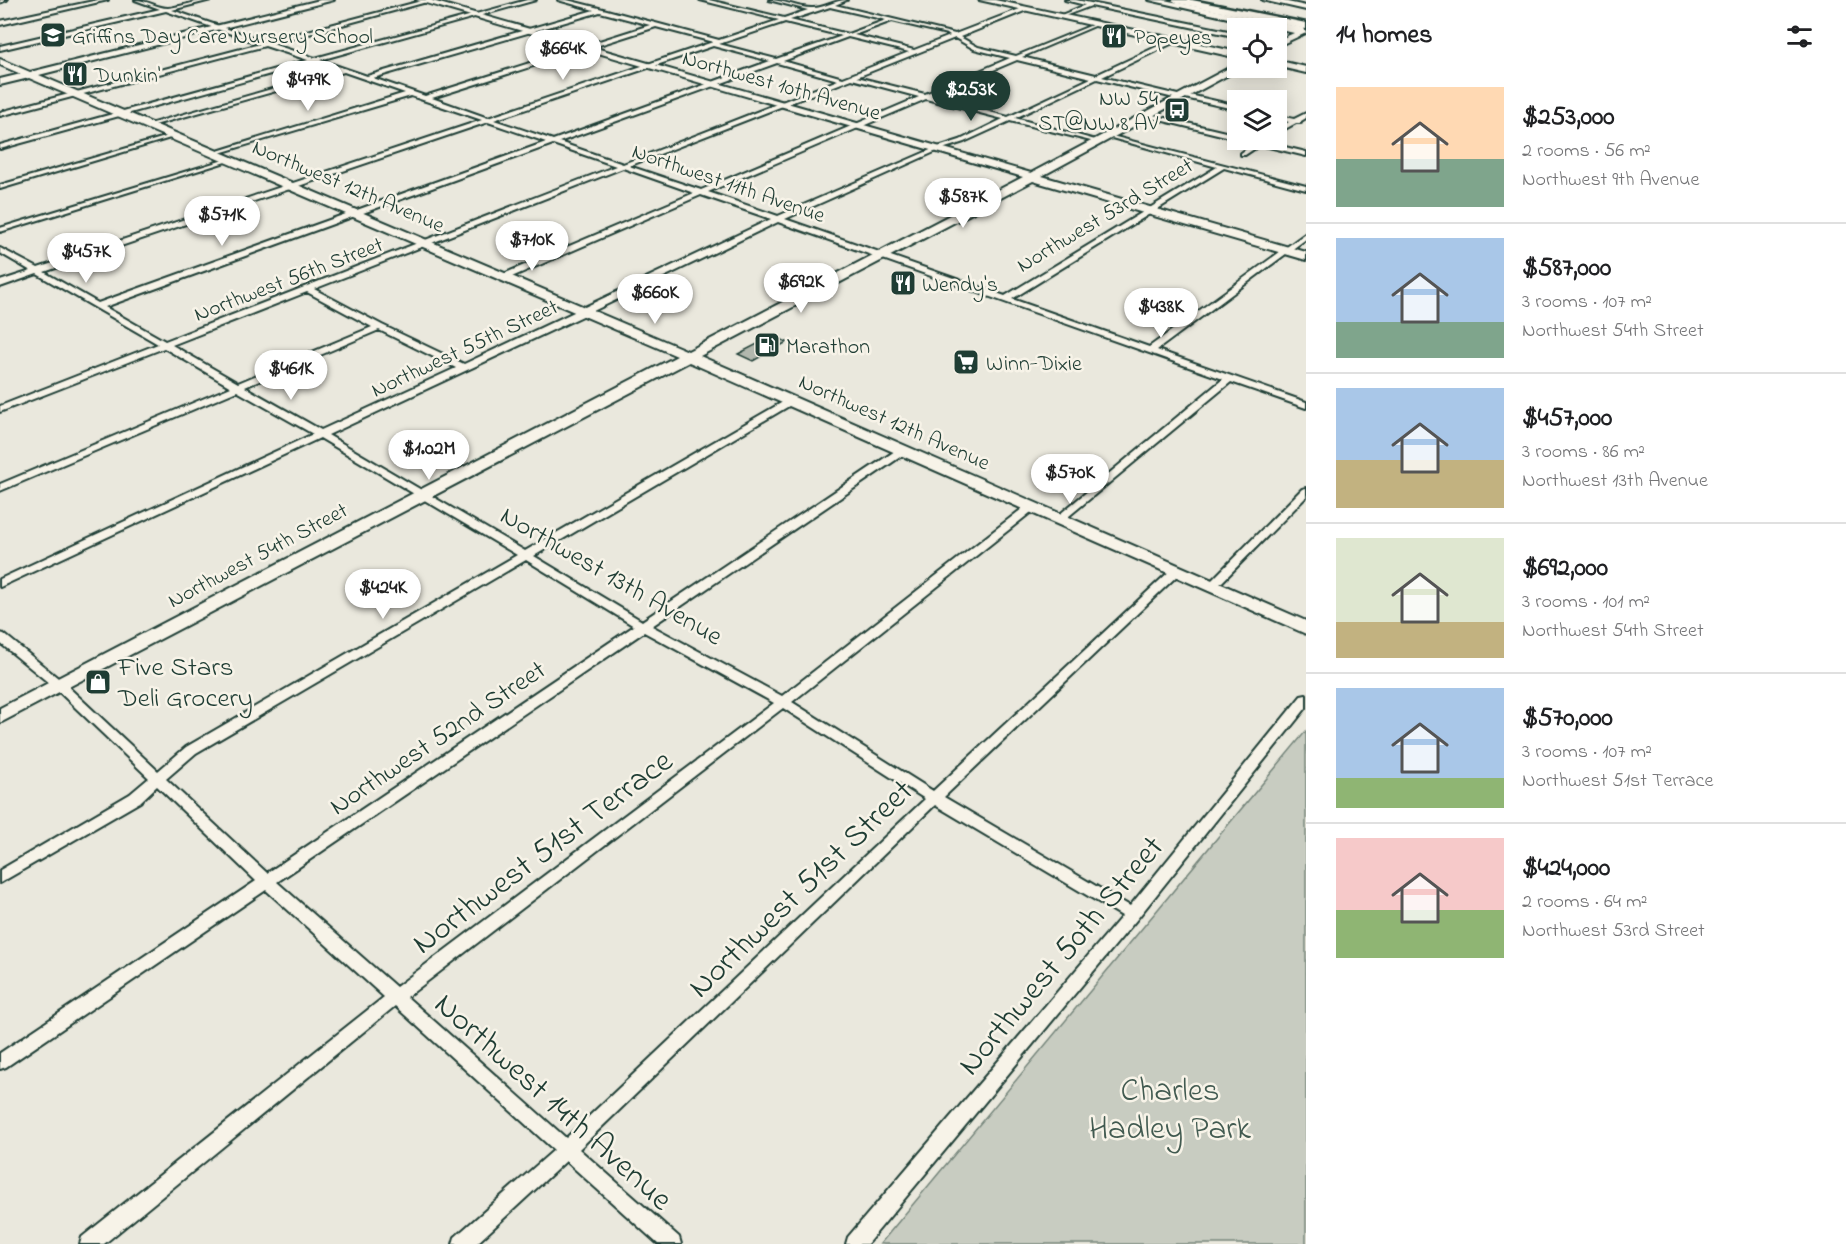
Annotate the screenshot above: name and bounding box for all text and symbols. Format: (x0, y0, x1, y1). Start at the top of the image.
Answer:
text: 14 homes (1336, 17, 1432, 55)
map controls (1227, 18, 1287, 150)
button: locate (1227, 18, 1287, 78)
school or university icon: Griffins Day Care Nursery School (38, 20, 68, 50)
icon: filters (1783, 20, 1816, 53)
restaurant icon: Popeyes (1099, 21, 1129, 51)
place label: Griffins Day Care Nursery School (72, 22, 373, 55)
place label: Popeyes (1134, 23, 1212, 56)
pin: $664K (521, 30, 605, 81)
text: $664K (539, 35, 587, 64)
street label: Northwest 10th Avenue (678, 43, 884, 131)
restaurant icon: Dunkin' (60, 59, 90, 89)
place label: Dunkin' (93, 61, 160, 93)
pin: $479K (266, 61, 350, 112)
text: $479K (286, 66, 330, 95)
pin: $253K (929, 71, 1013, 122)
text: $253K (945, 76, 997, 105)
place label: NW 54 ST@NW 8 AV (1038, 84, 1159, 141)
button: layers (1227, 90, 1287, 150)
bus stop icon: NW 54 ST@NW 8 AV (1162, 95, 1192, 125)
text: $253,000 (1522, 99, 1614, 137)
icon: home (1384, 111, 1456, 183)
street label: Northwest 12th Avenue (247, 133, 449, 243)
street label: Northwest 11th Avenue (627, 137, 829, 233)
text: 2 rooms · 56 m² (1522, 137, 1651, 166)
street label: Northwest 53rd Street (1011, 151, 1201, 282)
text: Northwest 9th Avenue (1522, 166, 1699, 195)
pin: $587K (921, 178, 1005, 229)
text: $587K (939, 183, 987, 212)
pin: $571K (180, 196, 264, 247)
text: $571K (198, 201, 246, 230)
pin: $710K (490, 221, 574, 272)
text: $710K (509, 226, 555, 255)
street label: Northwest 56th Street (190, 230, 389, 332)
pin: $457K (44, 233, 128, 284)
text: $457K (61, 238, 111, 267)
text: $587,000 (1522, 250, 1611, 288)
icon: home (1384, 262, 1456, 334)
pin: $692K (759, 263, 843, 314)
text: $692K (778, 268, 824, 297)
restaurant icon: Wendy's (888, 268, 918, 298)
place label: Wendy's (922, 270, 998, 303)
pin: $660K (613, 274, 697, 325)
text: $660K (631, 279, 679, 308)
pin: $438K (1119, 288, 1203, 339)
text: 3 rooms · 107 m² (1522, 288, 1652, 317)
street label: Northwest 55th Street (366, 292, 565, 407)
text: $438K (1138, 293, 1184, 322)
text: Northwest 54th Street (1522, 317, 1704, 346)
fuel station icon: Marathon (752, 330, 782, 360)
place label: Marathon (786, 332, 870, 364)
supermarket icon: Winn-Dixie (951, 347, 981, 377)
place label: Winn-Dixie (986, 349, 1082, 381)
pin: $461K (249, 350, 333, 401)
text: $461K (268, 355, 314, 384)
street label: Northwest 12th Avenue (793, 367, 995, 480)
text: $457,000 (1522, 400, 1612, 438)
icon: home (1384, 412, 1456, 484)
pin: $1.02M (380, 430, 478, 481)
text: $1.02M (402, 435, 456, 464)
text: 3 rooms · 86 m² (1522, 438, 1645, 467)
pin: $570K (1028, 454, 1112, 505)
text: $570K (1045, 459, 1095, 488)
text: Northwest 13th Avenue (1522, 467, 1708, 496)
street label: Northwest 54th Street (163, 495, 355, 618)
street label: Northwest 13th Avenue (492, 498, 730, 657)
text: $692,000 (1522, 550, 1608, 588)
icon: home (1384, 562, 1456, 634)
pin: $424K (341, 569, 425, 620)
text: $424K (359, 574, 407, 603)
text: 3 rooms · 101 m² (1522, 588, 1650, 617)
text: Northwest 54th Street (1522, 617, 1704, 646)
place label: Five Stars Deli Grocery (117, 649, 253, 719)
street label: Northwest 52nd Street (322, 652, 555, 826)
shop icon: Five Stars Deli Grocery (83, 667, 113, 697)
text: $570,000 (1522, 700, 1613, 738)
icon: home (1384, 712, 1456, 784)
text: 3 rooms · 107 m² (1522, 738, 1652, 767)
street label: Northwest 51st Terrace (403, 739, 684, 967)
text: Northwest 51st Terrace (1522, 767, 1713, 796)
street label: Northwest 51st Street (678, 769, 926, 1011)
street label: Northwest 50th Street (947, 826, 1177, 1087)
text: $424,000 (1522, 850, 1610, 888)
icon: home (1384, 862, 1456, 934)
text: 2 rooms · 64 m² (1522, 888, 1647, 917)
text: Northwest 53rd Street (1522, 917, 1705, 946)
street label: Northwest 14th Avenue (422, 982, 683, 1224)
park label: Charles Hadley Park (1089, 1068, 1252, 1154)

